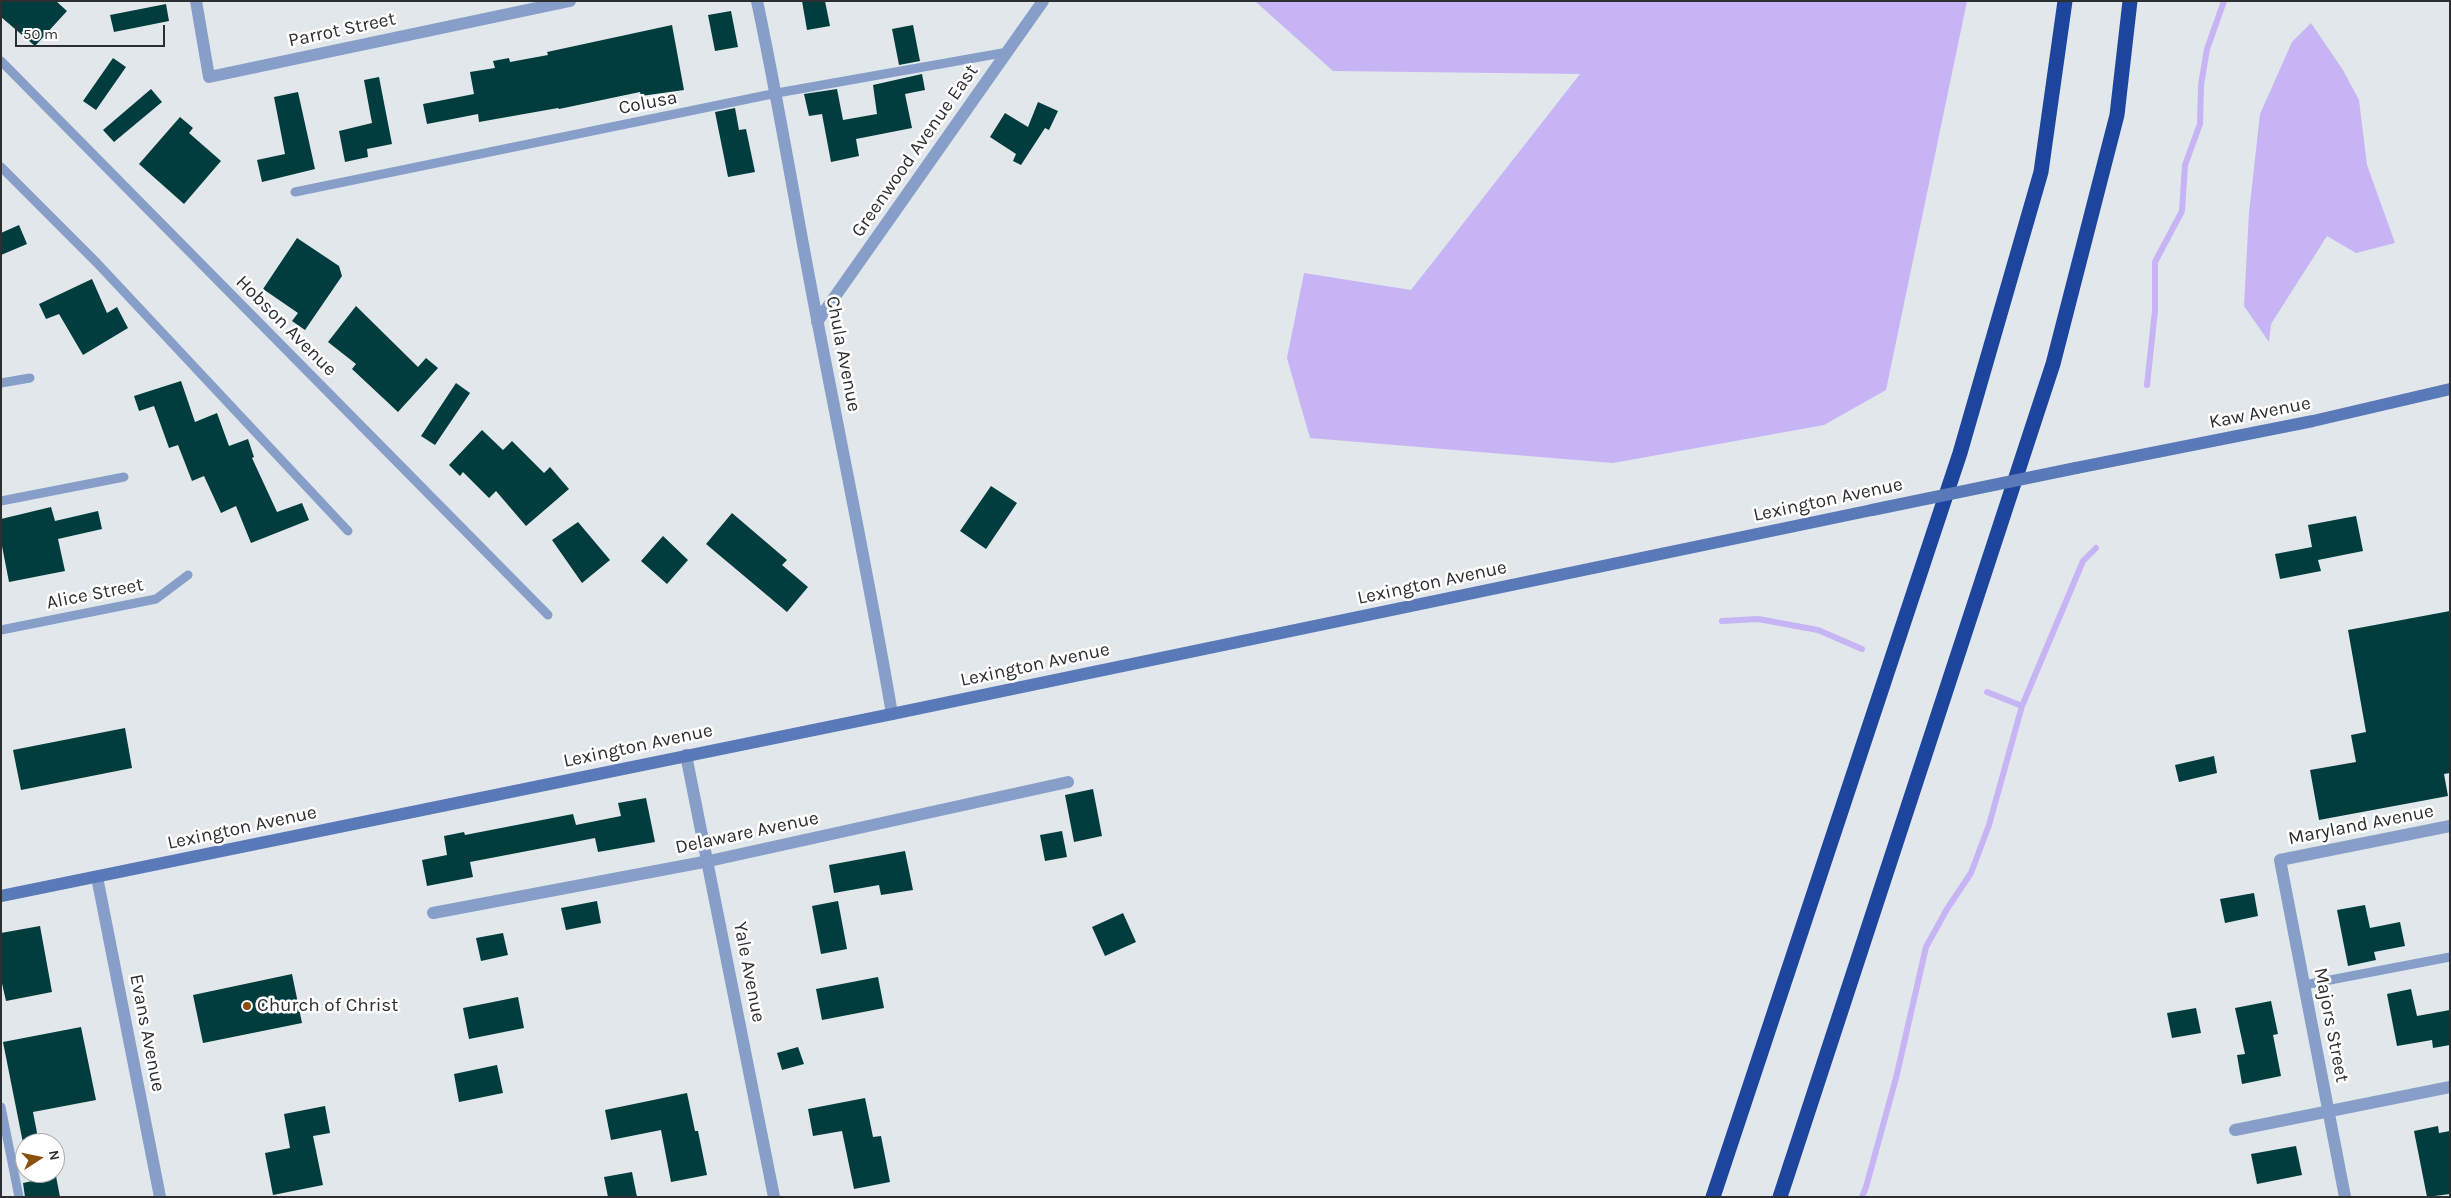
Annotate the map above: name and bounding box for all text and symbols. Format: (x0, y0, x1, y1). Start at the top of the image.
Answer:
street label: Parrot Street (286, 8, 398, 52)
scale bar (18, 15, 168, 47)
text: 50 m (23, 25, 58, 43)
street label: Greenwood Avenue East (847, 60, 983, 242)
street label: Colusa (617, 86, 679, 120)
street label: Hobson Avenue (231, 271, 341, 381)
street label: Chula Avenue (821, 294, 865, 414)
street label: Kaw Avenue (2207, 392, 2313, 434)
street label: Lexington Avenue (1751, 473, 1905, 527)
street label: Lexington Avenue (1355, 556, 1509, 610)
street label: Alice Street (45, 573, 145, 615)
street label: Lexington Avenue (958, 638, 1112, 692)
street label: Lexington Avenue (561, 719, 715, 773)
street label: Maryland Avenue (2286, 800, 2436, 850)
street label: Lexington Avenue (165, 801, 319, 855)
street label: Delaware Avenue (673, 807, 821, 859)
street label: Yale Avenue (728, 920, 770, 1024)
street label: Majors Street (2309, 966, 2353, 1084)
street label: Evans Avenue (124, 972, 170, 1094)
place label: Church of Christ (257, 995, 398, 1017)
marker: Church of Christ (241, 1000, 253, 1012)
north arrow (15, 1133, 65, 1183)
text: N (45, 1149, 64, 1162)

